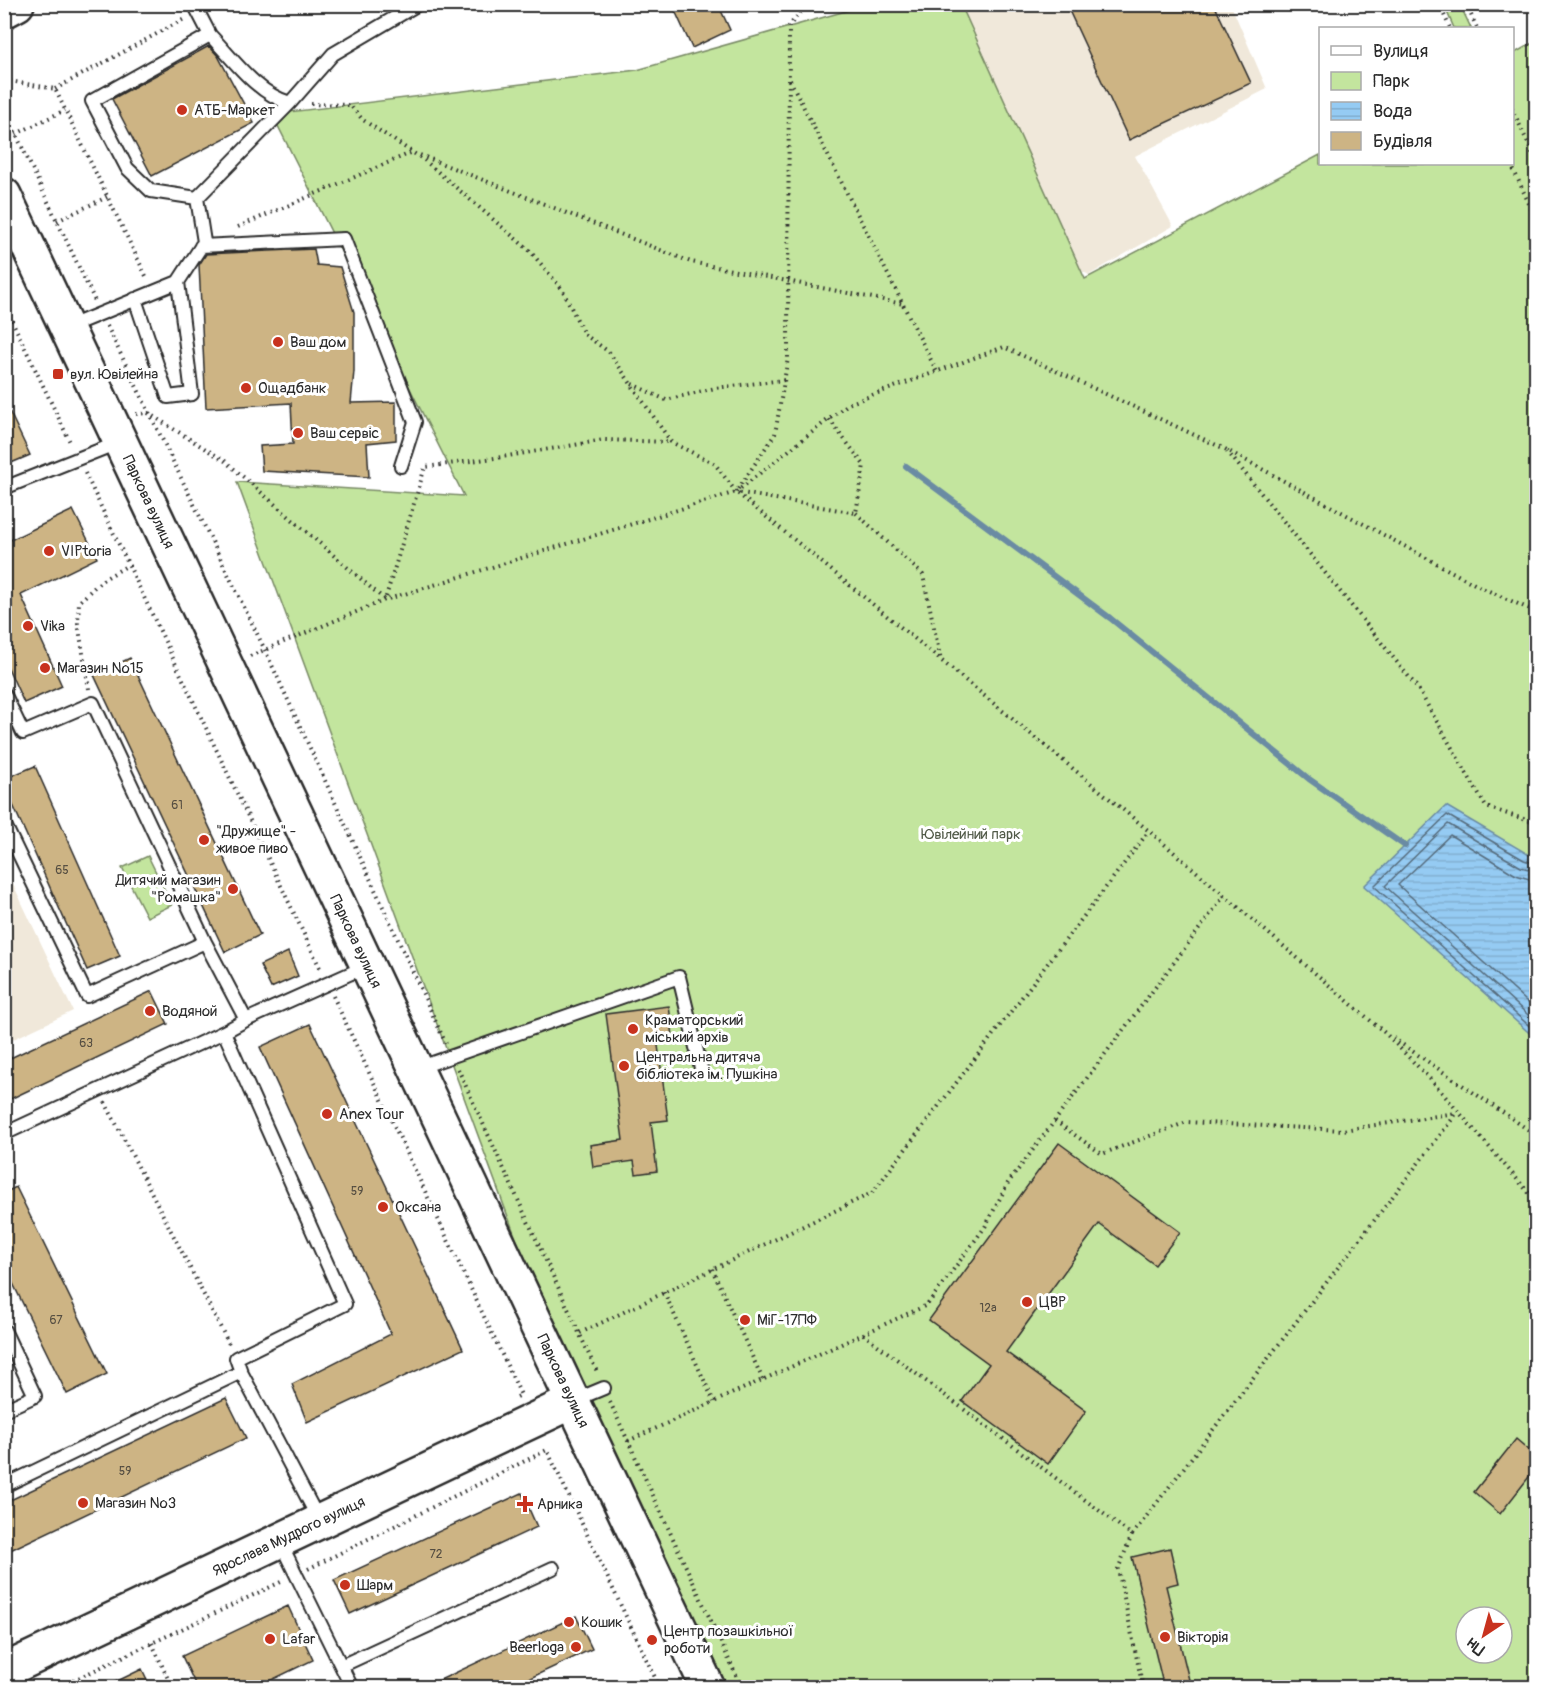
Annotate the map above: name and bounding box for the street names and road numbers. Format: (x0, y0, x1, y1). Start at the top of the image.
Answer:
street label: Паркова вулиця (118, 452, 178, 552)
street label: Паркова вулиця (325, 892, 386, 991)
street label: Паркова вулиця (532, 1331, 593, 1431)
street label: Ярослава Мудрого вулиця (210, 1492, 368, 1581)

